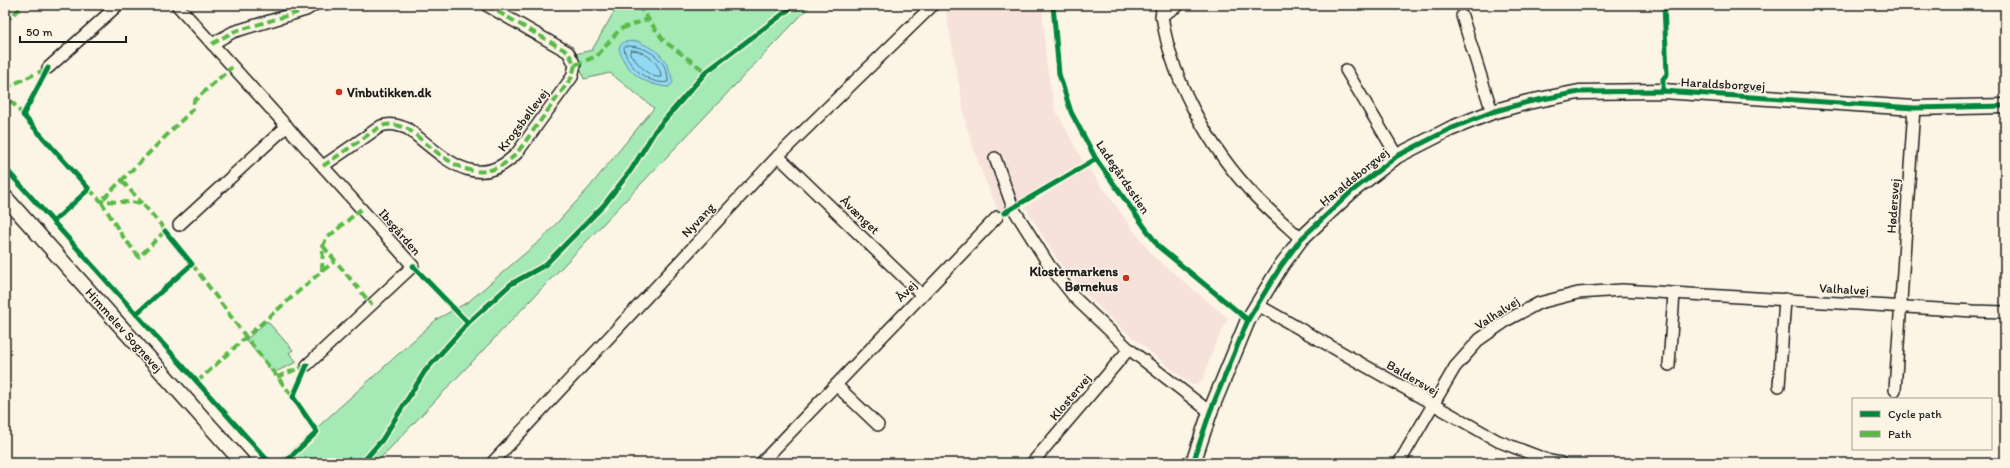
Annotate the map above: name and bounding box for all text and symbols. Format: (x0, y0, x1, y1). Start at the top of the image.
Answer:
scale bar (20, 18, 126, 44)
text: 50 m (26, 25, 52, 39)
street label: Haraldsborgvej (1680, 74, 1766, 94)
place label: Vinbutikken.dk (347, 85, 432, 100)
street label: Krogsbøllevej (494, 86, 552, 154)
marker: Vinbutikken.dk (334, 87, 344, 97)
street label: Ladegårdsstien (1093, 137, 1153, 217)
street label: Haraldsborgvej (1316, 145, 1392, 209)
street label: Hødersvej (1884, 178, 1902, 234)
street label: Åvænget (837, 193, 883, 237)
street label: Nyvang (678, 199, 718, 240)
street label: Ibsgården (376, 206, 425, 259)
place label: Klostermarkens Børnehus (1029, 264, 1118, 294)
marker: Klostermarkens Børnehus (1121, 273, 1131, 283)
street label: Åvej (892, 277, 920, 305)
street label: Valhalvej (1819, 280, 1869, 298)
street label: Himmelev Sognevej (82, 285, 166, 375)
street label: Valhalvej (1472, 293, 1522, 333)
street label: Baldersvej (1384, 357, 1442, 399)
street label: Klostervej (1046, 371, 1094, 423)
legend (1852, 398, 1992, 450)
text: Cycle path (1888, 407, 1942, 421)
text: Path (1888, 427, 1911, 441)

